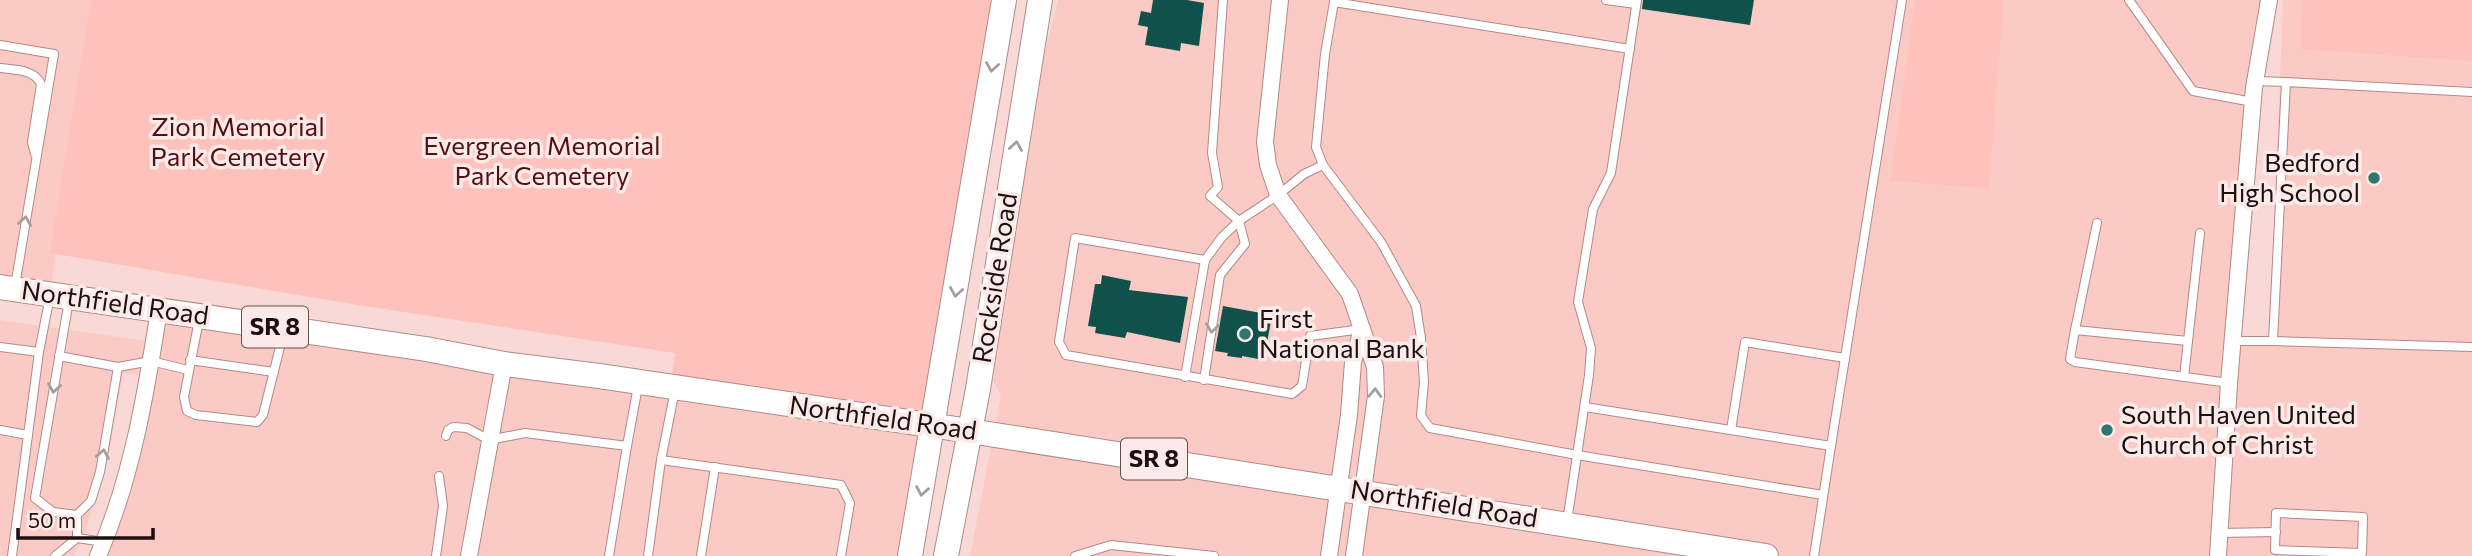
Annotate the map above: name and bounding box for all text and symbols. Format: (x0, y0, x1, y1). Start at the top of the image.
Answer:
one-way arrow (985, 61, 1000, 73)
park label: Zion Memorial Park Cemetery (150, 110, 326, 171)
park label: Evergreen Memorial Park Cemetery (423, 129, 661, 190)
one-way arrow (1008, 140, 1023, 152)
place label: Bedford High School (2219, 146, 2360, 207)
marker: Bedford High School (2366, 170, 2382, 186)
street label: Rockside Road (965, 190, 1022, 365)
one-way arrow (17, 215, 32, 227)
street label: Northfield Road (19, 273, 211, 330)
one-way arrow (949, 286, 964, 298)
place label: First National Bank (1259, 302, 1425, 363)
road number: SR 8 (242, 306, 308, 348)
one-way arrow (1205, 322, 1220, 334)
marker: First National Bank (1237, 326, 1253, 342)
one-way arrow (47, 382, 62, 394)
street label: Northfield Road (787, 388, 979, 445)
one-way arrow (1367, 388, 1383, 398)
place label: South Haven United Church of Christ (2121, 398, 2356, 459)
marker: South Haven United Church of Christ (2099, 422, 2115, 438)
road number: SR 8 (1121, 438, 1187, 480)
one-way arrow (95, 448, 110, 459)
street label: Northfield Road (1348, 472, 1540, 533)
one-way arrow (915, 485, 930, 497)
scale bar (18, 496, 152, 540)
text: 50 m (28, 507, 76, 532)

